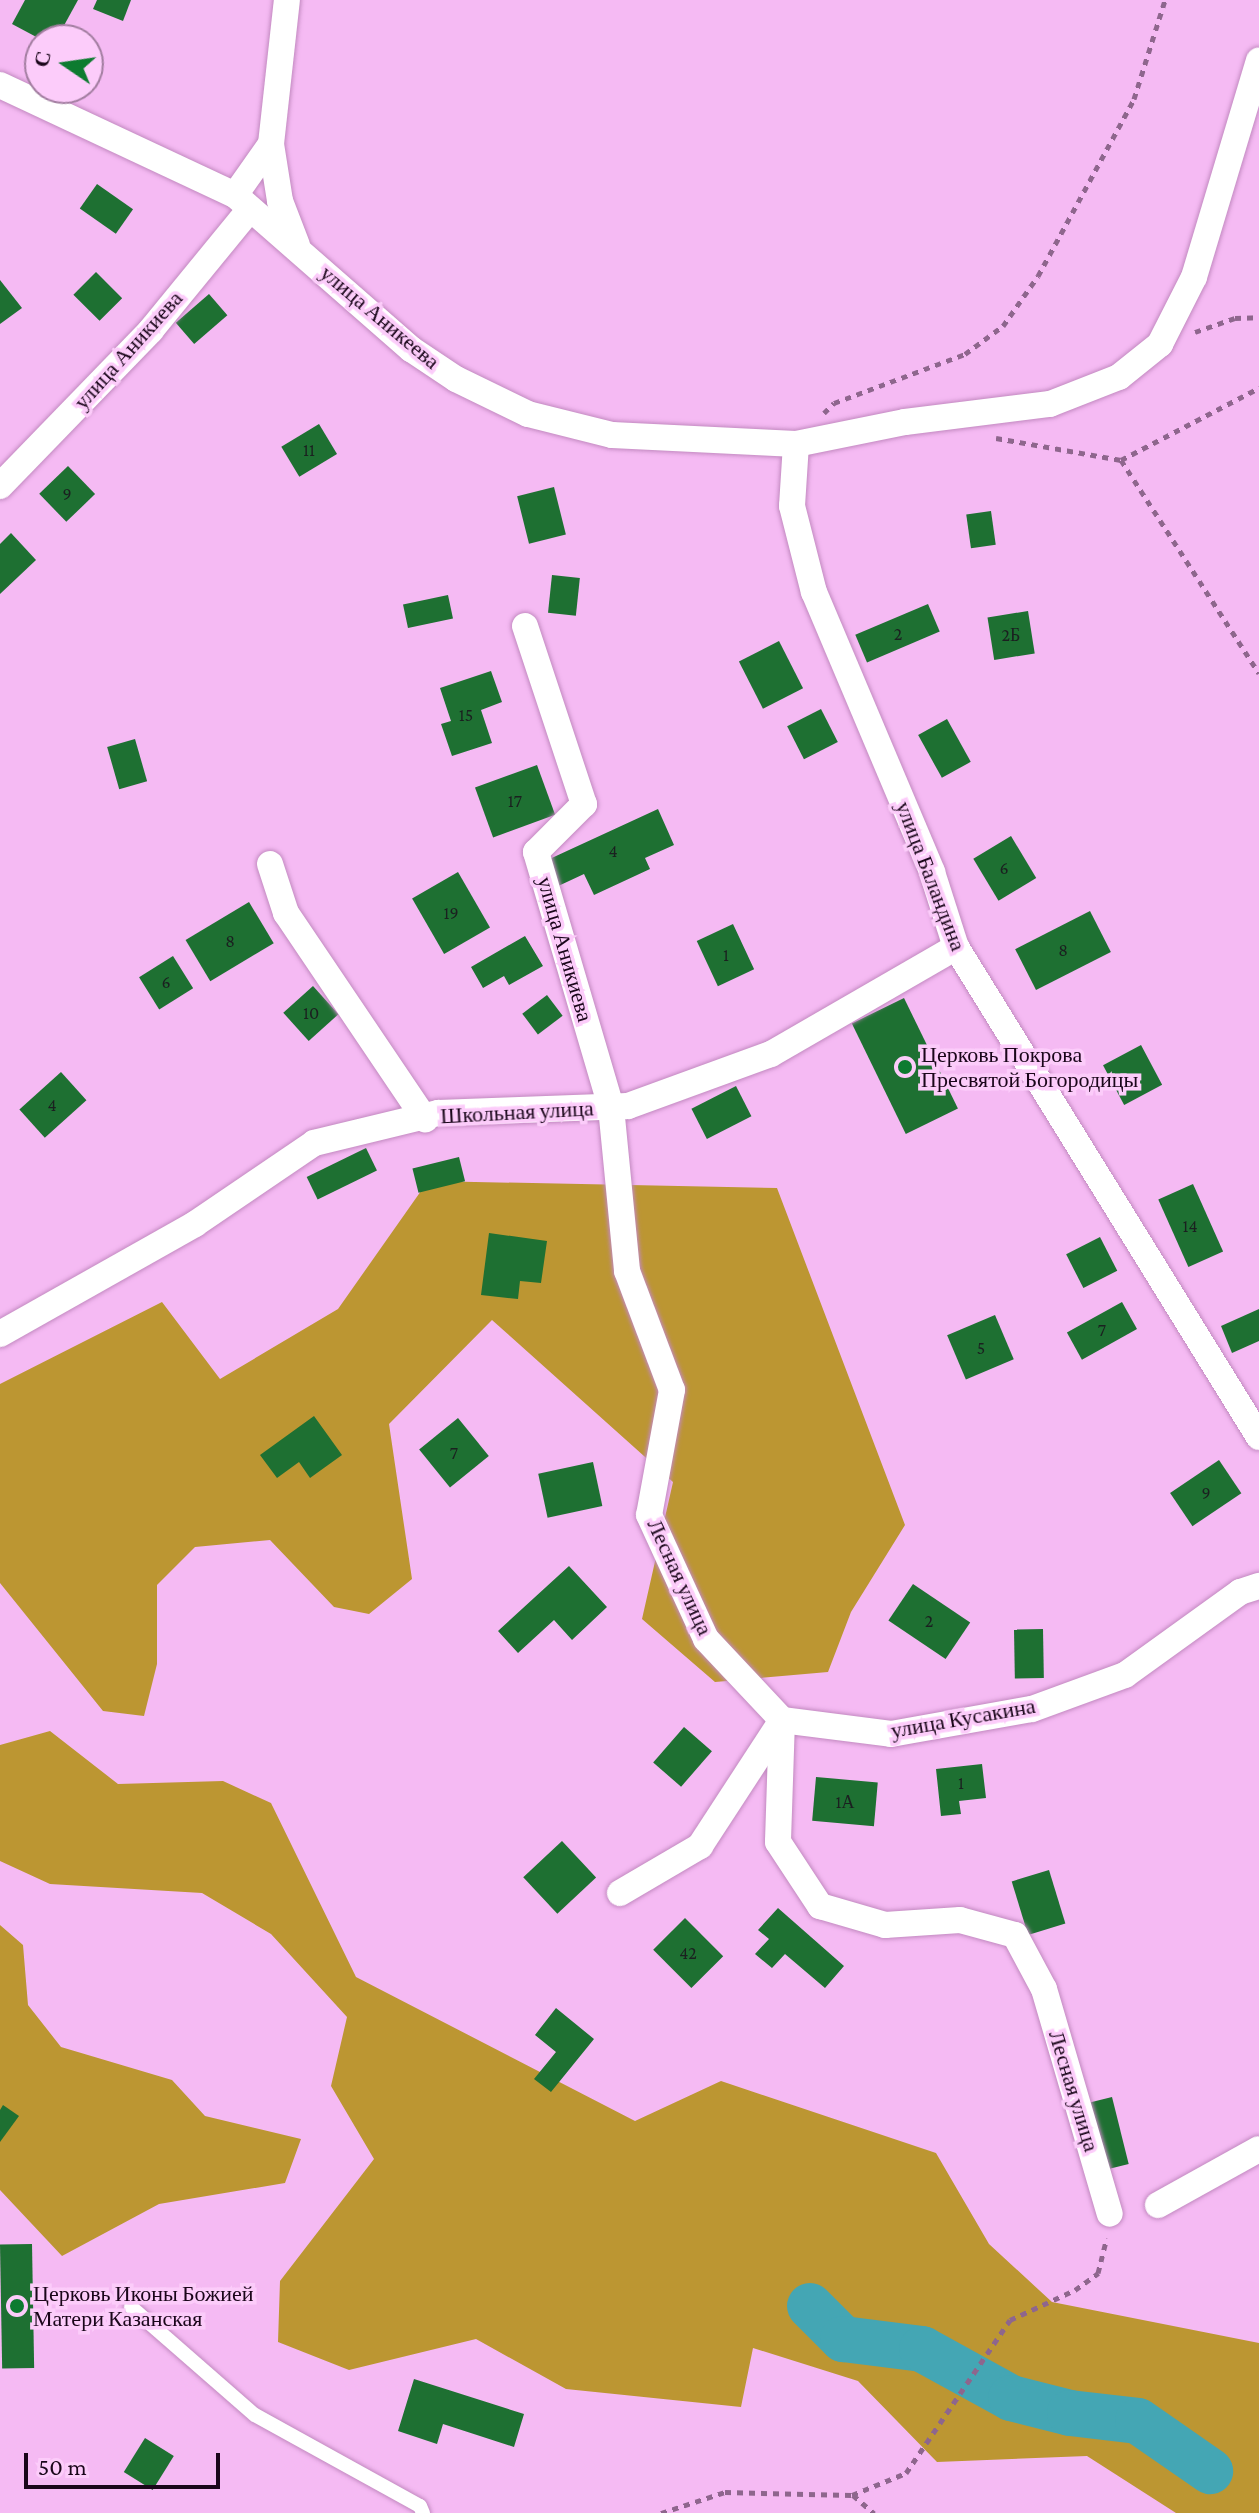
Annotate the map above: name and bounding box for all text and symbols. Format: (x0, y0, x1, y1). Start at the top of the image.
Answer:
north arrow (24, 24, 104, 104)
text: С (28, 48, 56, 69)
street label: улица Аникеева (315, 260, 445, 374)
street label: улица Аникиева (68, 285, 188, 415)
house number: 11 (303, 439, 315, 461)
house number: 9 (62, 483, 72, 505)
house number: 2 (894, 623, 902, 645)
house number: 2Б (1002, 624, 1020, 646)
house number: 15 (459, 704, 473, 726)
house number: 17 (508, 790, 522, 812)
street label: улица Баландина (890, 797, 972, 955)
house number: 4 (608, 840, 618, 862)
house number: 6 (999, 857, 1009, 879)
street label: улица Аникиева (532, 873, 598, 1025)
house number: 19 (443, 902, 459, 924)
house number: 8 (225, 930, 235, 952)
house number: 8 (1058, 939, 1068, 961)
house number: 1 (723, 944, 729, 966)
house number: 6 (161, 971, 171, 993)
house number: 10 (303, 1002, 319, 1024)
place label: Церковь Покрова Пресвятой Богородицы (921, 1041, 1138, 1092)
marker: Церковь Покрова Пресвятой Богородицы (896, 1058, 914, 1076)
house number: 4 (47, 1094, 57, 1116)
street label: Школьная улица (440, 1095, 594, 1129)
house number: 14 (1182, 1215, 1198, 1237)
house number: 7 (1098, 1319, 1106, 1341)
house number: 5 (977, 1337, 985, 1359)
house number: 7 (450, 1442, 458, 1464)
house number: 9 (1201, 1482, 1211, 1504)
street label: Лесная улица (642, 1515, 718, 1639)
house number: 2 (925, 1610, 933, 1632)
street label: улица Кусакина (889, 1692, 1037, 1744)
house number: 1 (958, 1772, 964, 1794)
house number: 1А (836, 1791, 854, 1813)
house number: 42 (679, 1942, 697, 1964)
street label: Лесная улица (1043, 2027, 1105, 2155)
place label: Церковь Иконы Божией Матери Казанская (33, 2280, 254, 2332)
marker: Церковь Иконы Божией Матери Казанская (8, 2297, 26, 2315)
scale bar (28, 2437, 224, 2487)
text: 50 m (38, 2453, 87, 2480)

